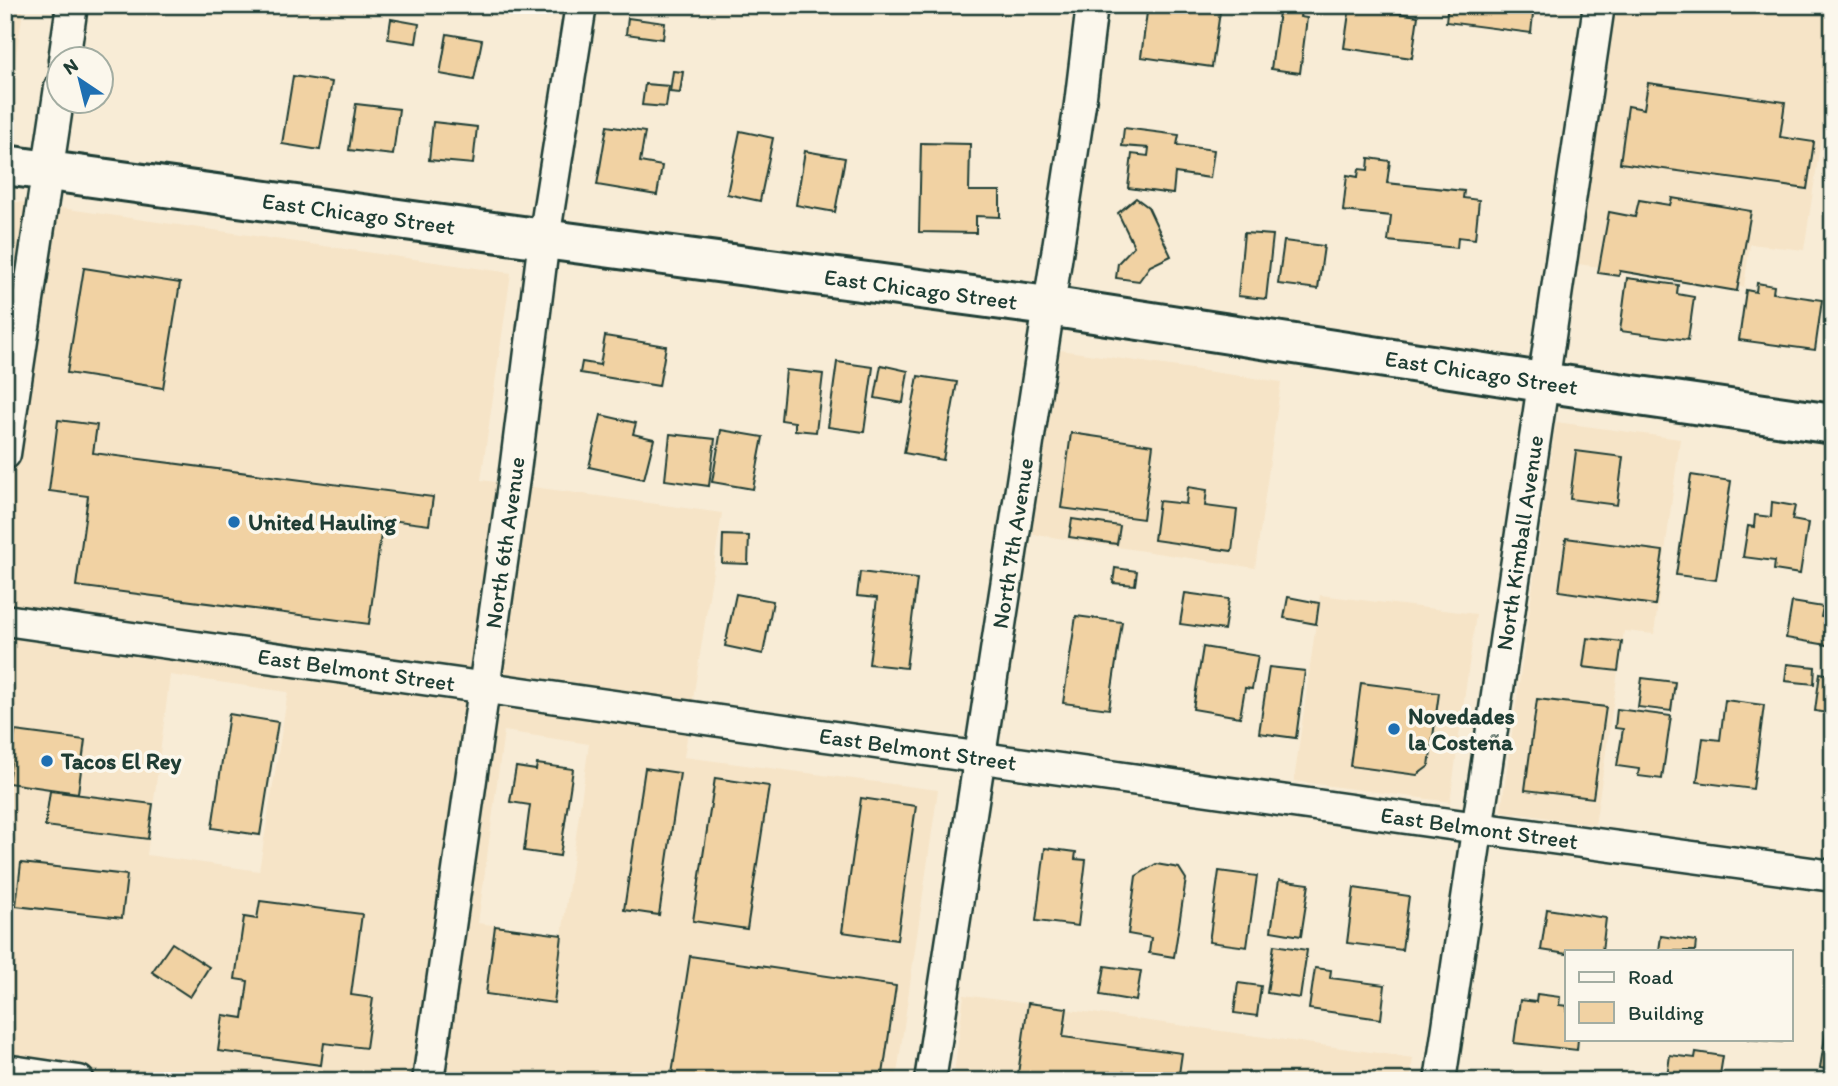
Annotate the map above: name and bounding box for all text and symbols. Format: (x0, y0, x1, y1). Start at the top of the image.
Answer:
north arrow (46, 46, 116, 116)
text: N (59, 53, 82, 80)
street label: East Chicago Street (260, 186, 457, 241)
street label: East Chicago Street (822, 262, 1019, 316)
street label: East Chicago Street (1383, 344, 1580, 401)
street label: North Kimball Avenue (1490, 433, 1549, 652)
street label: North 6th Avenue (479, 455, 531, 630)
street label: North 7th Avenue (986, 456, 1039, 631)
place label: United Hauling (248, 508, 398, 536)
marker: United Hauling (226, 514, 242, 530)
street label: East Belmont Street (256, 642, 457, 697)
place label: Novedades la Costeña (1408, 702, 1515, 756)
street label: East Belmont Street (817, 721, 1019, 777)
marker: Novedades la Costeña (1386, 721, 1402, 737)
place label: Tacos El Rey (60, 747, 182, 775)
marker: Tacos El Rey (39, 753, 55, 769)
street label: East Belmont Street (1379, 800, 1580, 855)
legend (1565, 950, 1792, 1040)
text: Road (1628, 964, 1674, 989)
text: Building (1628, 1000, 1704, 1025)

